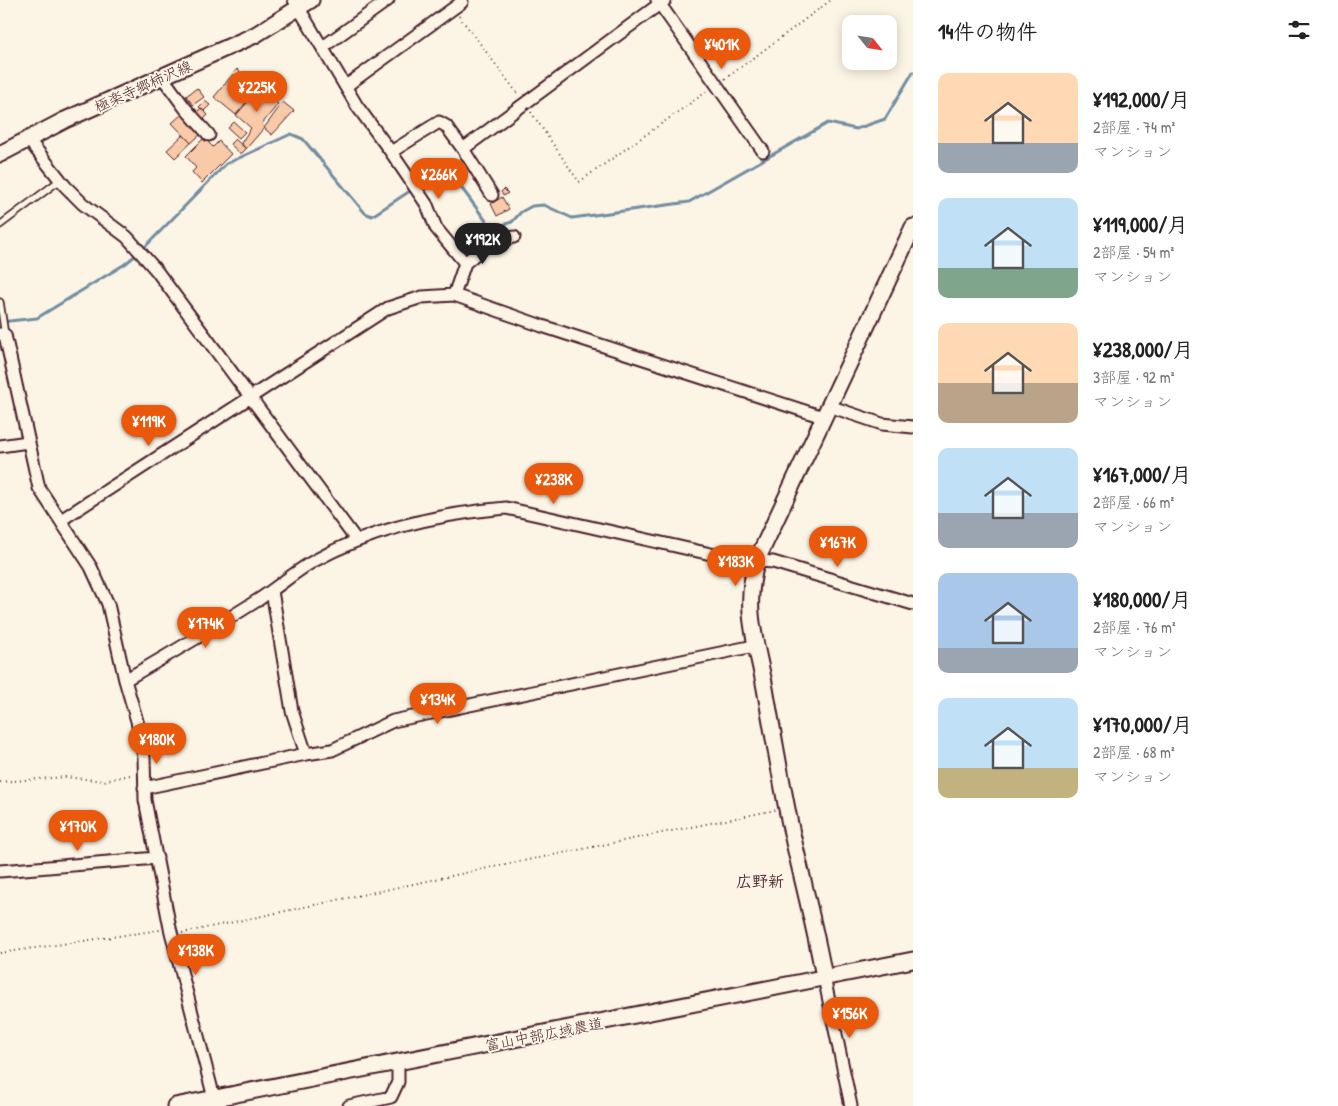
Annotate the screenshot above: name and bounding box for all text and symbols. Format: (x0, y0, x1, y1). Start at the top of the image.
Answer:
north arrow (842, 15, 898, 70)
map controls (842, 15, 897, 70)
icon: filters (1285, 16, 1313, 44)
text: 14件の物件 (938, 17, 1038, 46)
pin: ¥401K (687, 28, 757, 70)
text: ¥401K (705, 33, 739, 55)
street label: 極楽寺郷柿沢線 (91, 55, 195, 117)
pin: ¥225K (222, 70, 292, 113)
text: ¥225K (238, 76, 276, 98)
text: ¥192,000/月 (1093, 85, 1190, 114)
icon: home (978, 93, 1038, 153)
text: 2部屋 · 74 m² (1093, 116, 1175, 138)
text: マンション (1093, 140, 1172, 162)
pin: ¥266K (404, 158, 474, 200)
text: ¥266K (421, 163, 457, 185)
text: ¥119,000/月 (1093, 210, 1188, 239)
icon: home (978, 218, 1038, 278)
pin: ¥192K (448, 222, 518, 265)
text: ¥192K (466, 228, 500, 250)
text: 2部屋 · 54 m² (1093, 241, 1174, 263)
text: マンション (1093, 265, 1172, 287)
text: ¥238,000/月 (1093, 335, 1193, 364)
icon: home (978, 343, 1038, 403)
text: 3部屋 · 92 m² (1093, 366, 1174, 388)
text: マンション (1093, 390, 1172, 412)
pin: ¥119K (114, 404, 184, 447)
text: ¥119K (132, 410, 166, 432)
text: ¥167,000/月 (1093, 460, 1192, 489)
pin: ¥238K (519, 462, 589, 505)
text: ¥238K (535, 468, 573, 490)
icon: home (978, 468, 1038, 528)
text: 2部屋 · 66 m² (1093, 491, 1174, 513)
text: マンション (1093, 515, 1172, 537)
pin: ¥167K (803, 526, 873, 568)
text: ¥167K (820, 531, 856, 553)
pin: ¥183K (701, 544, 771, 587)
text: ¥183K (718, 550, 754, 572)
text: ¥180,000/月 (1093, 585, 1191, 614)
icon: home (978, 593, 1038, 653)
pin: ¥174K (171, 606, 241, 649)
text: ¥174K (188, 612, 224, 634)
text: 2部屋 · 76 m² (1093, 616, 1176, 638)
text: マンション (1093, 640, 1172, 662)
pin: ¥134K (403, 682, 473, 725)
text: ¥134K (421, 688, 455, 710)
text: ¥170,000/月 (1093, 710, 1193, 739)
icon: home (978, 718, 1038, 778)
pin: ¥180K (122, 722, 192, 765)
text: ¥180K (139, 728, 175, 750)
text: 2部屋 · 68 m² (1093, 741, 1175, 763)
text: マンション (1093, 765, 1172, 787)
pin: ¥170K (43, 810, 113, 852)
text: ¥170K (60, 815, 96, 837)
district label: 広野新 (736, 870, 784, 892)
pin: ¥138K (161, 934, 231, 976)
text: ¥138K (178, 939, 214, 961)
pin: ¥156K (815, 996, 885, 1039)
text: ¥156K (833, 1002, 867, 1024)
street label: 富山中部広域農道 (483, 1012, 605, 1056)

